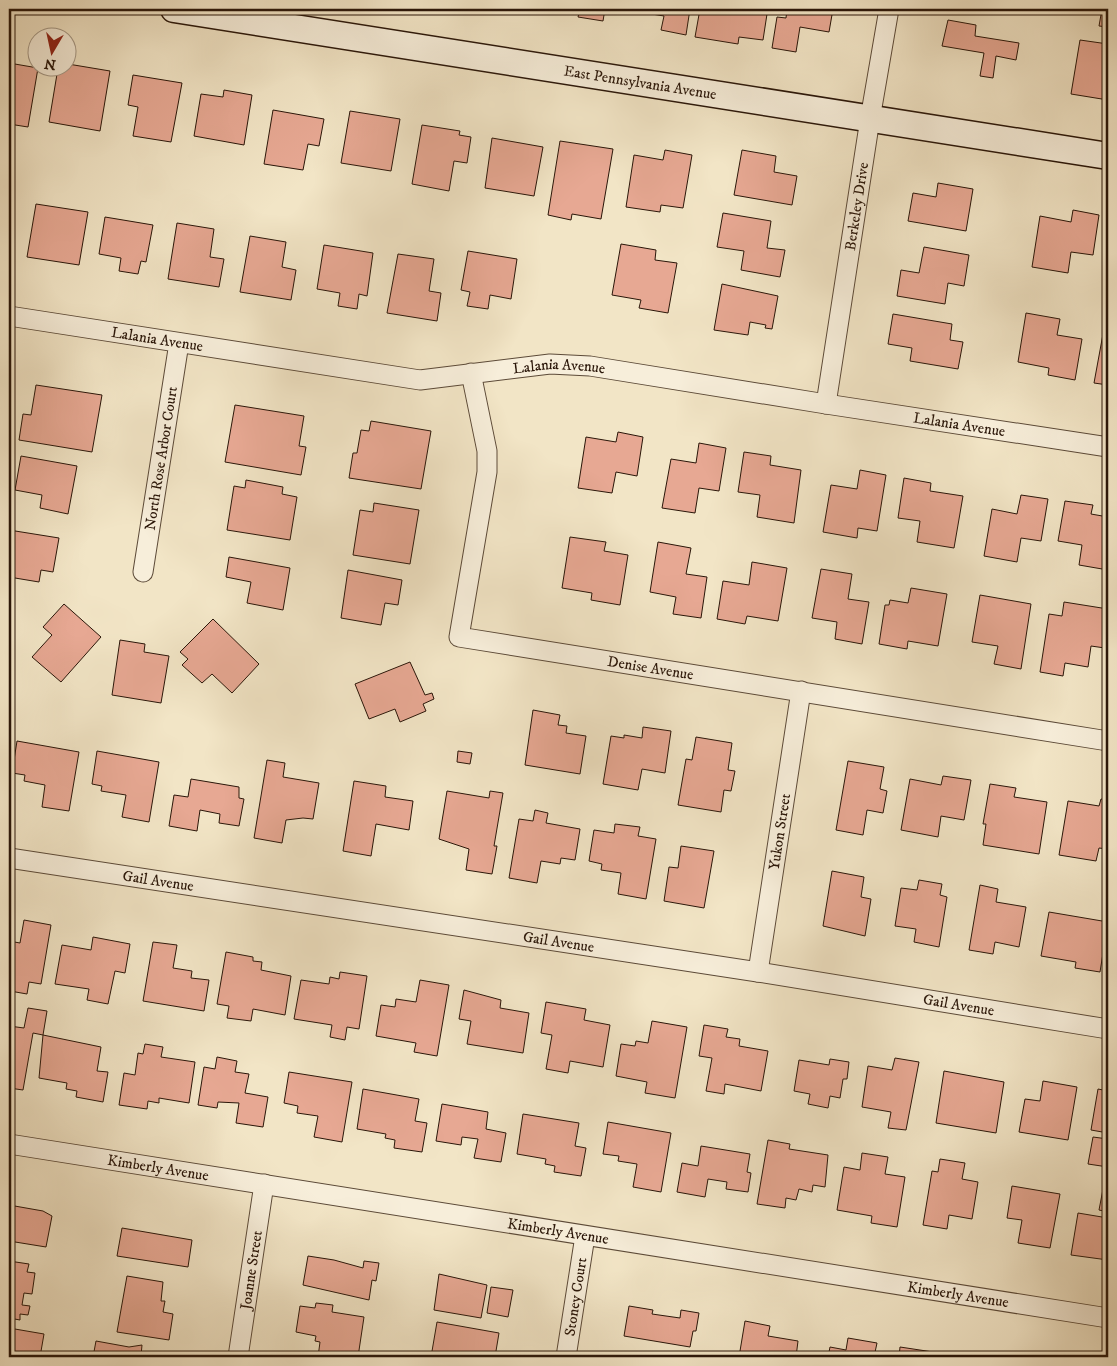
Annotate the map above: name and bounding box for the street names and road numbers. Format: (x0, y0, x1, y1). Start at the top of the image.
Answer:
street label: East Pennsylvania Avenue (563, 61, 718, 104)
street label: Berkeley Drive (840, 161, 873, 252)
street label: Lalania Avenue (110, 323, 204, 356)
street label: Lalania Avenue (512, 354, 607, 378)
street label: North Rose Arbor Court (140, 385, 182, 532)
street label: Lalania Avenue (912, 408, 1007, 441)
street label: Denise Avenue (606, 651, 695, 684)
street label: Yukon Street (764, 792, 795, 871)
street label: Gail Avenue (121, 866, 195, 896)
street label: Gail Avenue (522, 927, 596, 956)
street label: Gail Avenue (922, 990, 996, 1020)
street label: Kimberly Avenue (106, 1150, 210, 1185)
street label: Kimberly Avenue (506, 1214, 610, 1248)
street label: Joanne Street (235, 1229, 266, 1313)
street label: Stoney Court (560, 1256, 591, 1337)
street label: Kimberly Avenue (906, 1277, 1010, 1312)

